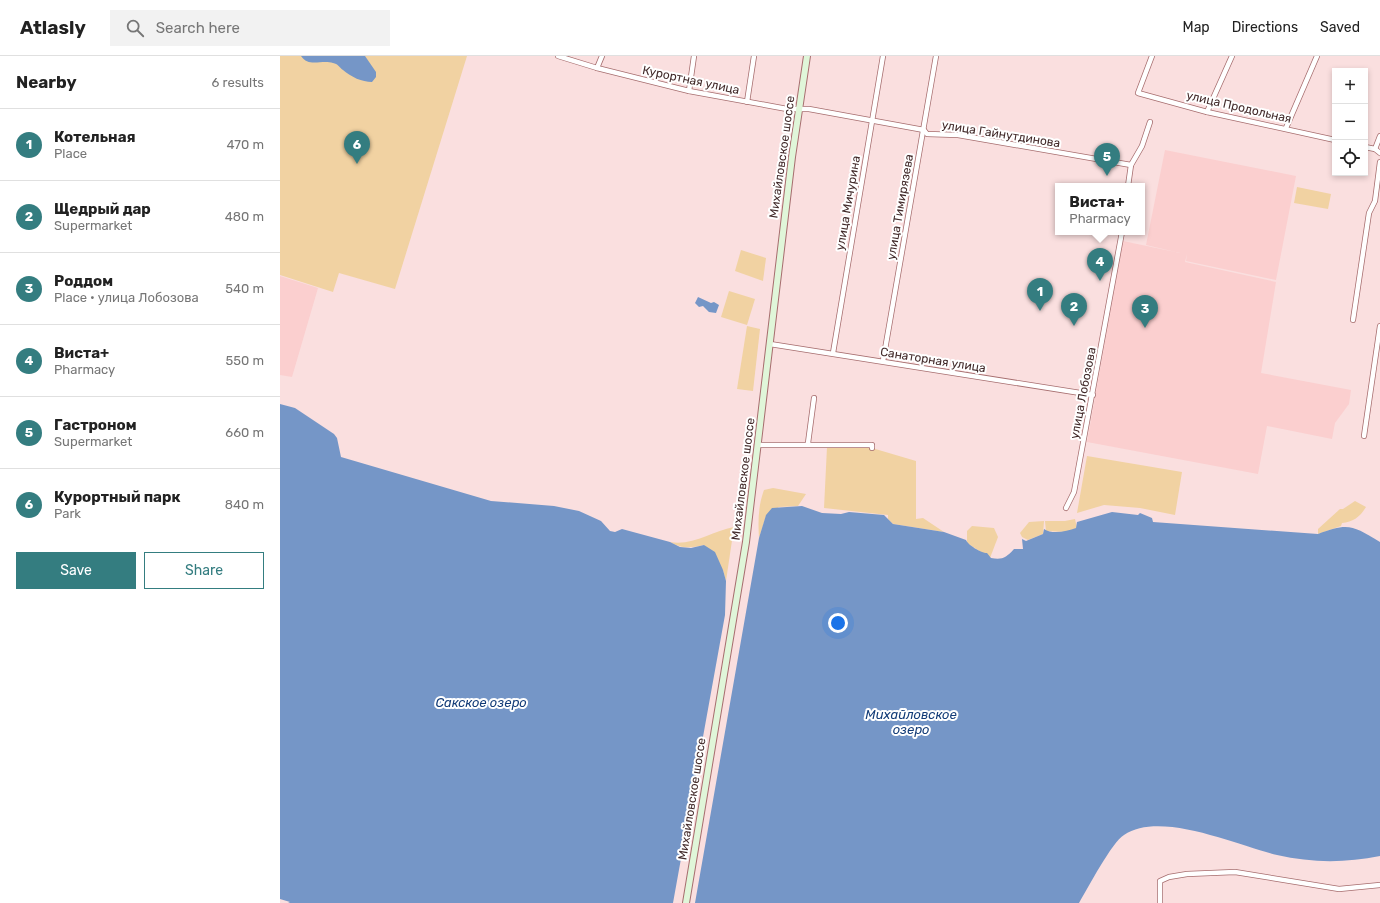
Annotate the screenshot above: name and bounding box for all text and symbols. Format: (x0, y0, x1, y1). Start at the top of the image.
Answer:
search box (110, 10, 390, 46)
text: Atlasly (20, 16, 86, 39)
icon: search (124, 17, 146, 39)
text: Search here (156, 19, 240, 37)
text: Map (1183, 19, 1210, 36)
text: Directions (1232, 19, 1298, 36)
text: Saved (1320, 19, 1360, 36)
street label: Курортная улица (641, 63, 741, 97)
map controls (1332, 68, 1368, 176)
button: + (1332, 68, 1368, 104)
text: Nearby (16, 72, 77, 92)
text: 6 results (212, 75, 264, 90)
street label: улица Продольная (1185, 88, 1293, 126)
street label: Михайловское шоссе (766, 95, 798, 219)
button: − (1332, 104, 1368, 140)
street label: улица Гайнутдинова (941, 118, 1061, 150)
text: Котельная (54, 128, 136, 146)
pin: 6 (344, 131, 370, 164)
text: 1 (26, 137, 32, 152)
text: 470 m (226, 137, 264, 152)
button: locate (1332, 140, 1368, 176)
pin: 5 (1094, 143, 1120, 176)
text: Place (54, 146, 87, 161)
street label: улица Тимирязева (884, 153, 916, 261)
street label: улица Мичурина (833, 155, 863, 251)
popup (1055, 183, 1145, 235)
text: Виста+ (1069, 193, 1125, 211)
text: Щедрый дар (54, 200, 151, 218)
text: 2 (25, 209, 33, 224)
text: 480 m (225, 209, 264, 224)
text: Pharmacy (1069, 211, 1131, 226)
text: Supermarket (54, 218, 132, 233)
pin: 4 (1087, 248, 1113, 281)
text: Роддом (54, 272, 113, 290)
pin: 1 (1027, 278, 1053, 311)
text: 3 (25, 281, 33, 296)
text: 540 m (225, 281, 264, 296)
text: Place · улица Лобозова (54, 290, 199, 305)
pin: 2 (1061, 293, 1087, 326)
pin: 3 (1132, 295, 1158, 328)
text: Виста+ (54, 344, 109, 362)
street label: Санаторная улица (879, 345, 987, 375)
street label: улица Лобозова (1067, 346, 1099, 440)
text: 4 (25, 353, 33, 368)
text: 550 m (226, 353, 264, 368)
text: Pharmacy (54, 362, 115, 377)
text: Гастроном (54, 416, 137, 434)
street label: Михайловское шоссе (729, 417, 758, 541)
text: 5 (25, 425, 33, 440)
text: 660 m (225, 425, 264, 440)
text: Supermarket (54, 434, 132, 449)
text: Курортный парк (54, 488, 181, 506)
text: 6 (25, 497, 33, 512)
text: 840 m (225, 497, 264, 512)
text: Park (54, 506, 81, 521)
button: Save (16, 552, 136, 589)
button: Share (144, 552, 264, 589)
your location (828, 613, 848, 633)
water label: Сакское озеро (435, 695, 527, 710)
water label: Михайловское озеро (865, 707, 957, 737)
street label: Михайловское шоссе (675, 737, 709, 861)

